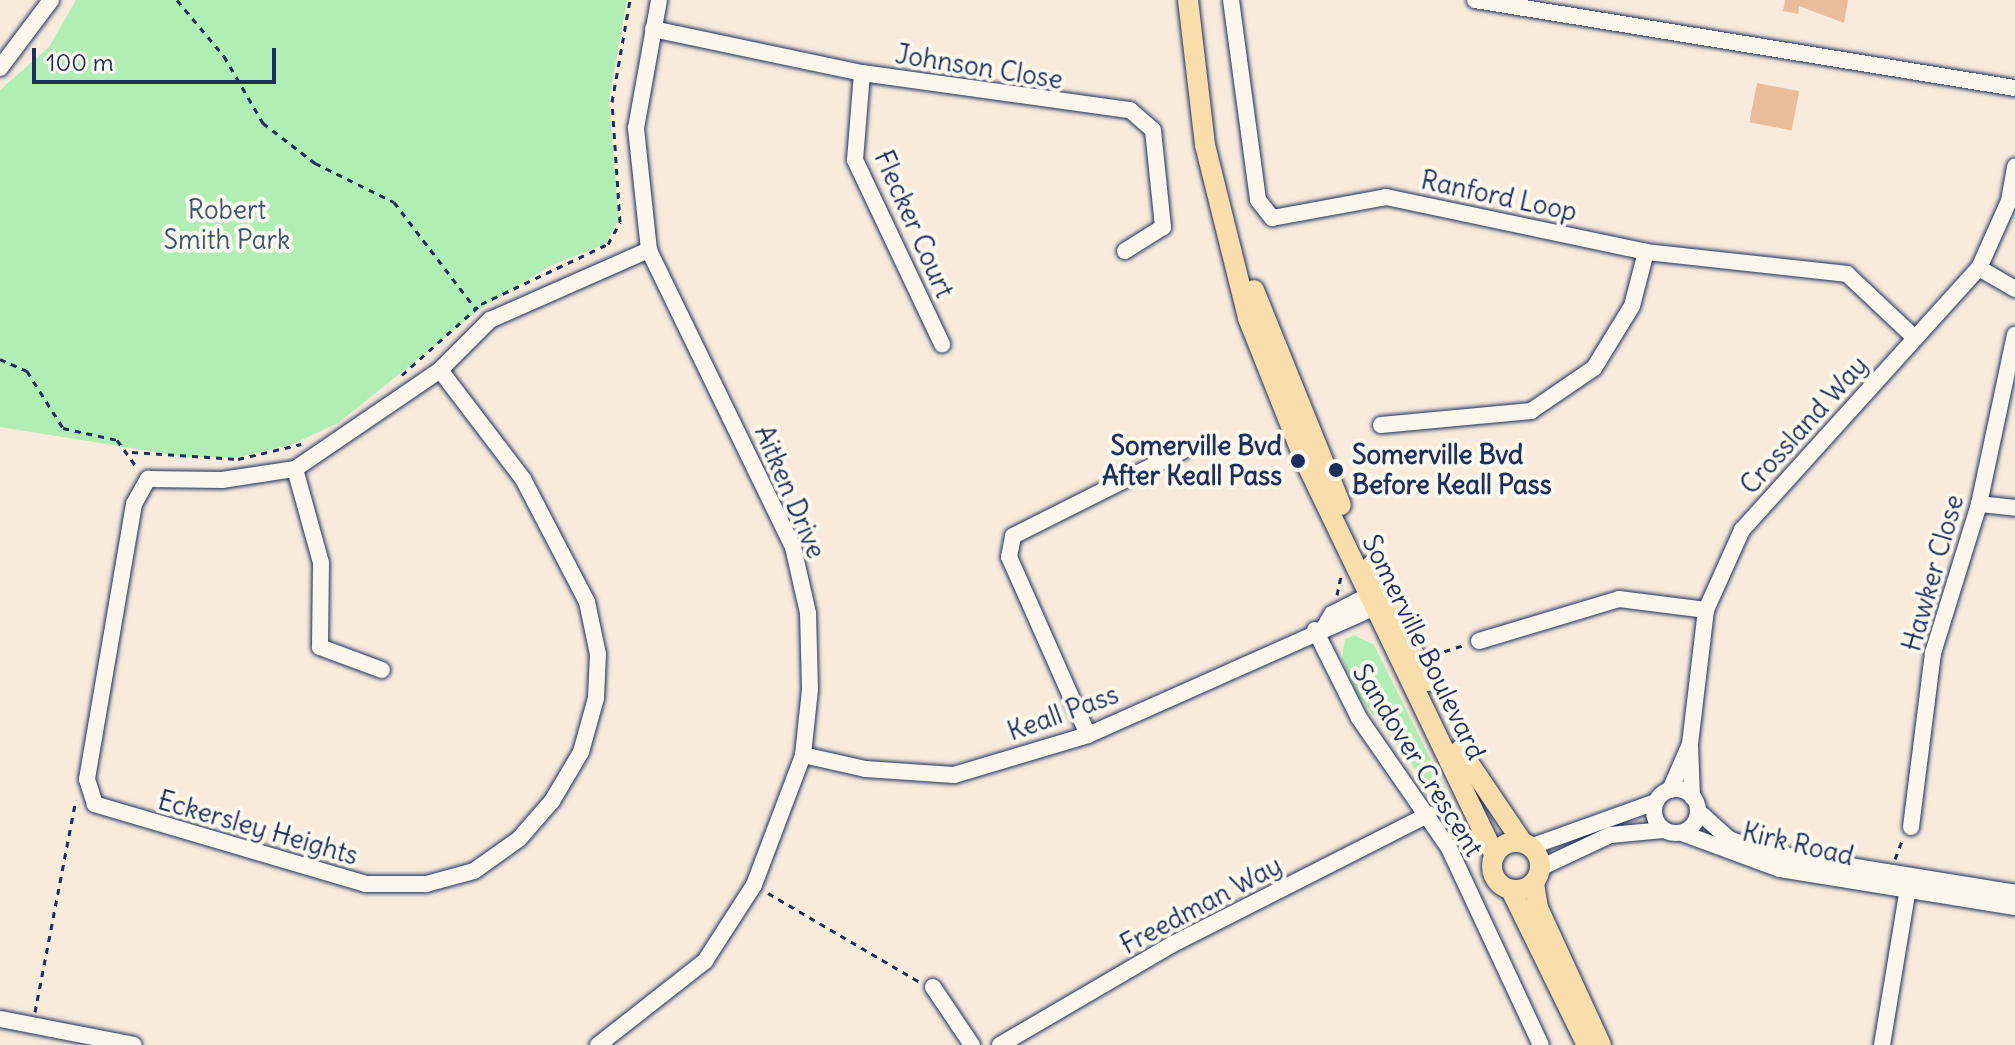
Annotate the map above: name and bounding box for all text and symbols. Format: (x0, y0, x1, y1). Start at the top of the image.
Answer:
scale bar (36, 32, 280, 82)
street label: Johnson Close (893, 38, 1065, 96)
text: 100 m (46, 47, 114, 77)
street label: Flecker Court (868, 146, 960, 302)
street label: Ranford Loop (1418, 164, 1580, 228)
park label: Robert Smith Park (164, 194, 290, 256)
street label: Crossland Way (1734, 350, 1874, 500)
street label: Aitken Drive (748, 421, 832, 563)
place label: Somerville Bvd After Keall Pass (1102, 430, 1282, 492)
place label: Somerville Bvd Before Keall Pass (1352, 439, 1551, 500)
marker: Somerville Bvd After Keall Pass (1289, 452, 1307, 470)
marker: Somerville Bvd Before Keall Pass (1327, 461, 1345, 479)
street label: Hawker Close (1896, 491, 1970, 655)
street label: Somerville Boulevard (1356, 529, 1492, 765)
street label: Sandover Crescent (1346, 658, 1490, 862)
street label: Keall Pass (1003, 679, 1123, 747)
street label: Eckersley Heights (154, 785, 362, 871)
street label: Kirk Road (1739, 816, 1857, 872)
street label: Freedman Way (1115, 849, 1287, 961)

